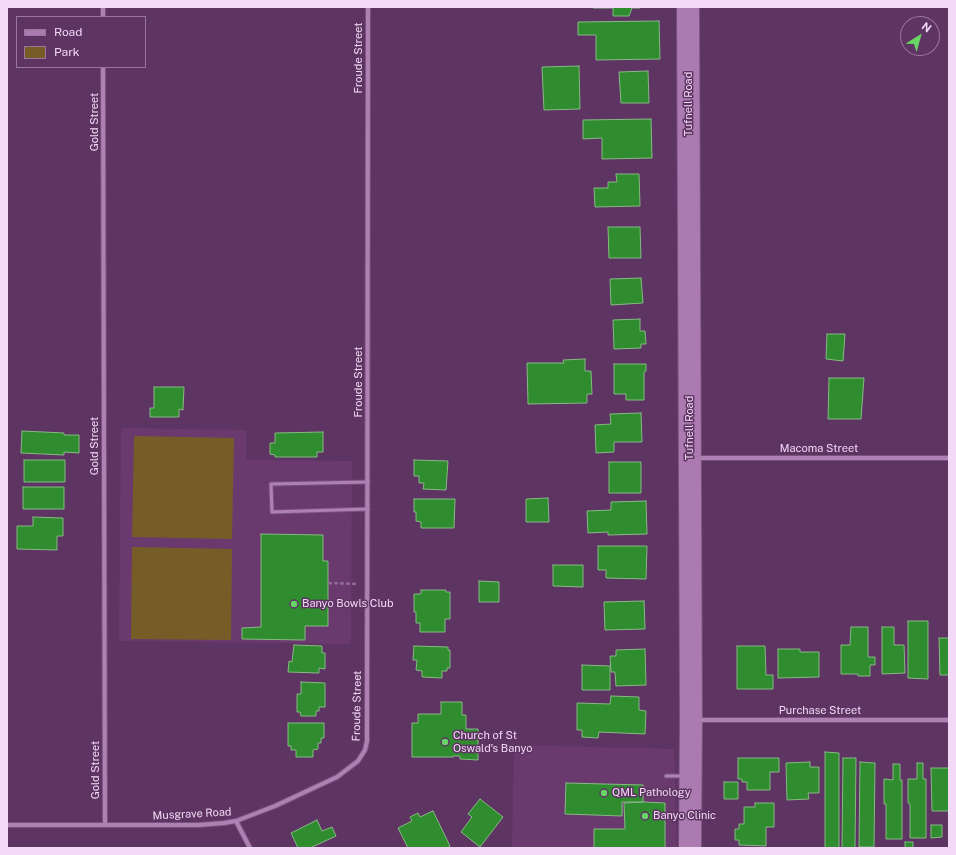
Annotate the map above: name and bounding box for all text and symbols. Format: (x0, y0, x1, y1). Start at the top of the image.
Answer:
legend (16, 16, 146, 68)
north arrow (900, 16, 940, 56)
text: N (920, 20, 934, 35)
street label: Froude Street (352, 23, 366, 93)
text: Road (54, 25, 82, 39)
text: Park (54, 45, 80, 59)
street label: Tufnell Road (682, 72, 696, 136)
street label: Gold Street (88, 93, 102, 151)
street label: Froude Street (352, 347, 366, 417)
street label: Tufnell Road (683, 396, 697, 460)
street label: Gold Street (88, 417, 102, 475)
street label: Macoma Street (780, 442, 858, 456)
place label: Banyo Bowls Club (302, 597, 394, 611)
marker: Banyo Bowls Club (289, 599, 299, 609)
street label: Froude Street (350, 670, 364, 742)
street label: Purchase Street (779, 704, 861, 718)
place label: Church of St Oswald's Banyo (453, 729, 532, 755)
marker: Church of St Oswald's Banyo (440, 737, 450, 747)
street label: Gold Street (89, 741, 103, 799)
place label: QML Pathology (612, 786, 691, 800)
marker: QML Pathology (599, 788, 609, 798)
street label: Musgrave Road (152, 805, 232, 823)
place label: Banyo Clinic (653, 809, 716, 823)
marker: Banyo Clinic (640, 811, 650, 821)

